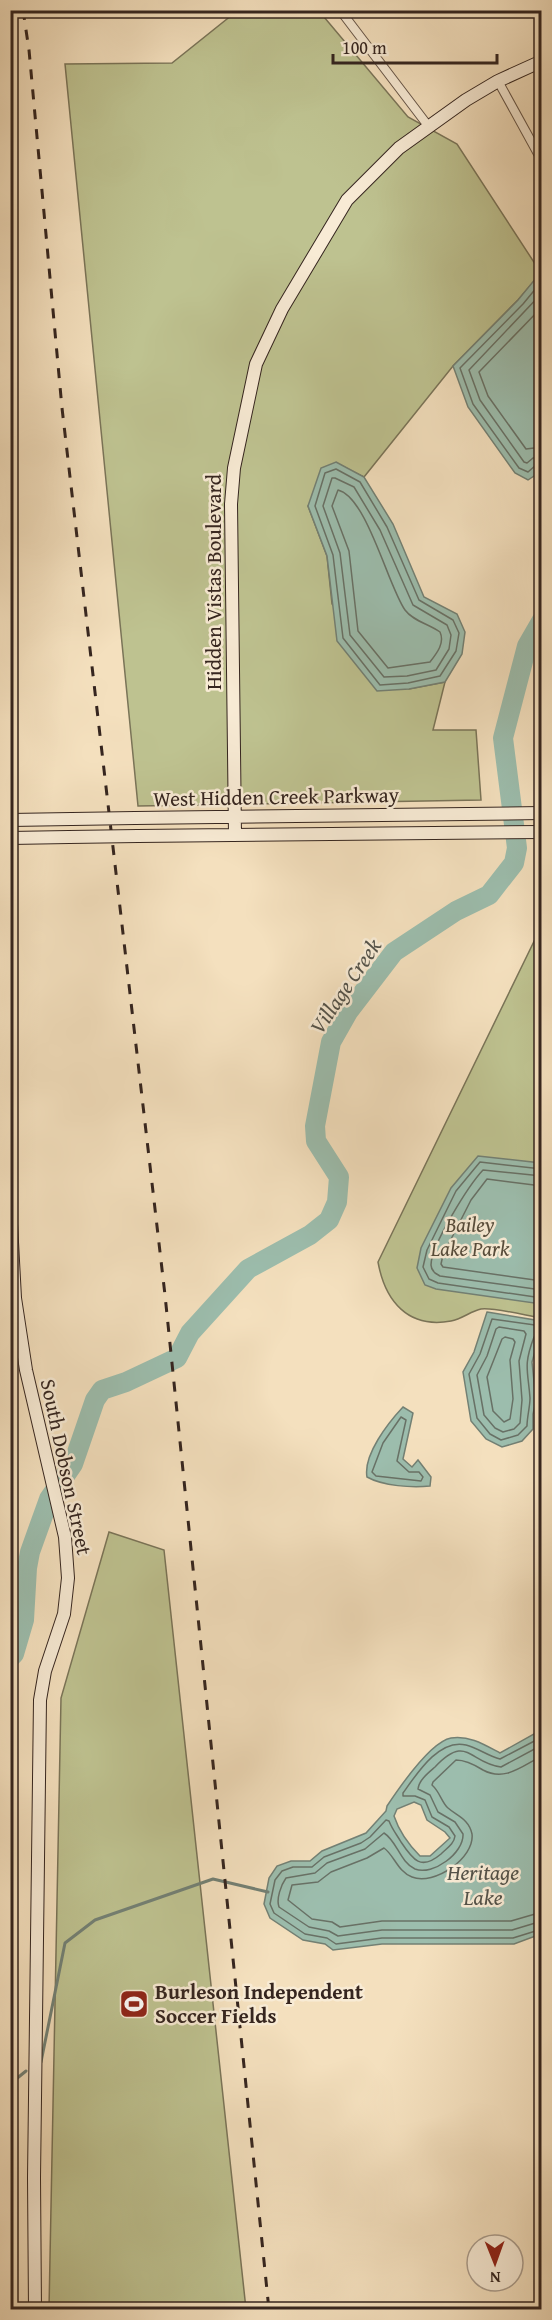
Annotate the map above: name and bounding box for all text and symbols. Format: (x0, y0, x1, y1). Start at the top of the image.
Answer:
scale bar (333, 27, 496, 65)
text: 100 m (342, 34, 387, 61)
street label: Hidden Vistas Boulevard (198, 473, 229, 690)
street label: West Hidden Creek Parkway (153, 779, 400, 814)
water label: Village Creek (301, 931, 389, 1040)
park label: Bailey Lake Park (430, 1209, 510, 1264)
street label: South Dobson Street (33, 1376, 100, 1558)
water label: Heritage Lake (446, 1856, 519, 1913)
place label: Burleson Independent Soccer Fields (155, 1976, 363, 2031)
sports icon: Burleson Independent Soccer Fields (118, 1988, 150, 2020)
north arrow (465, 2233, 525, 2293)
text: N (489, 2266, 501, 2290)

